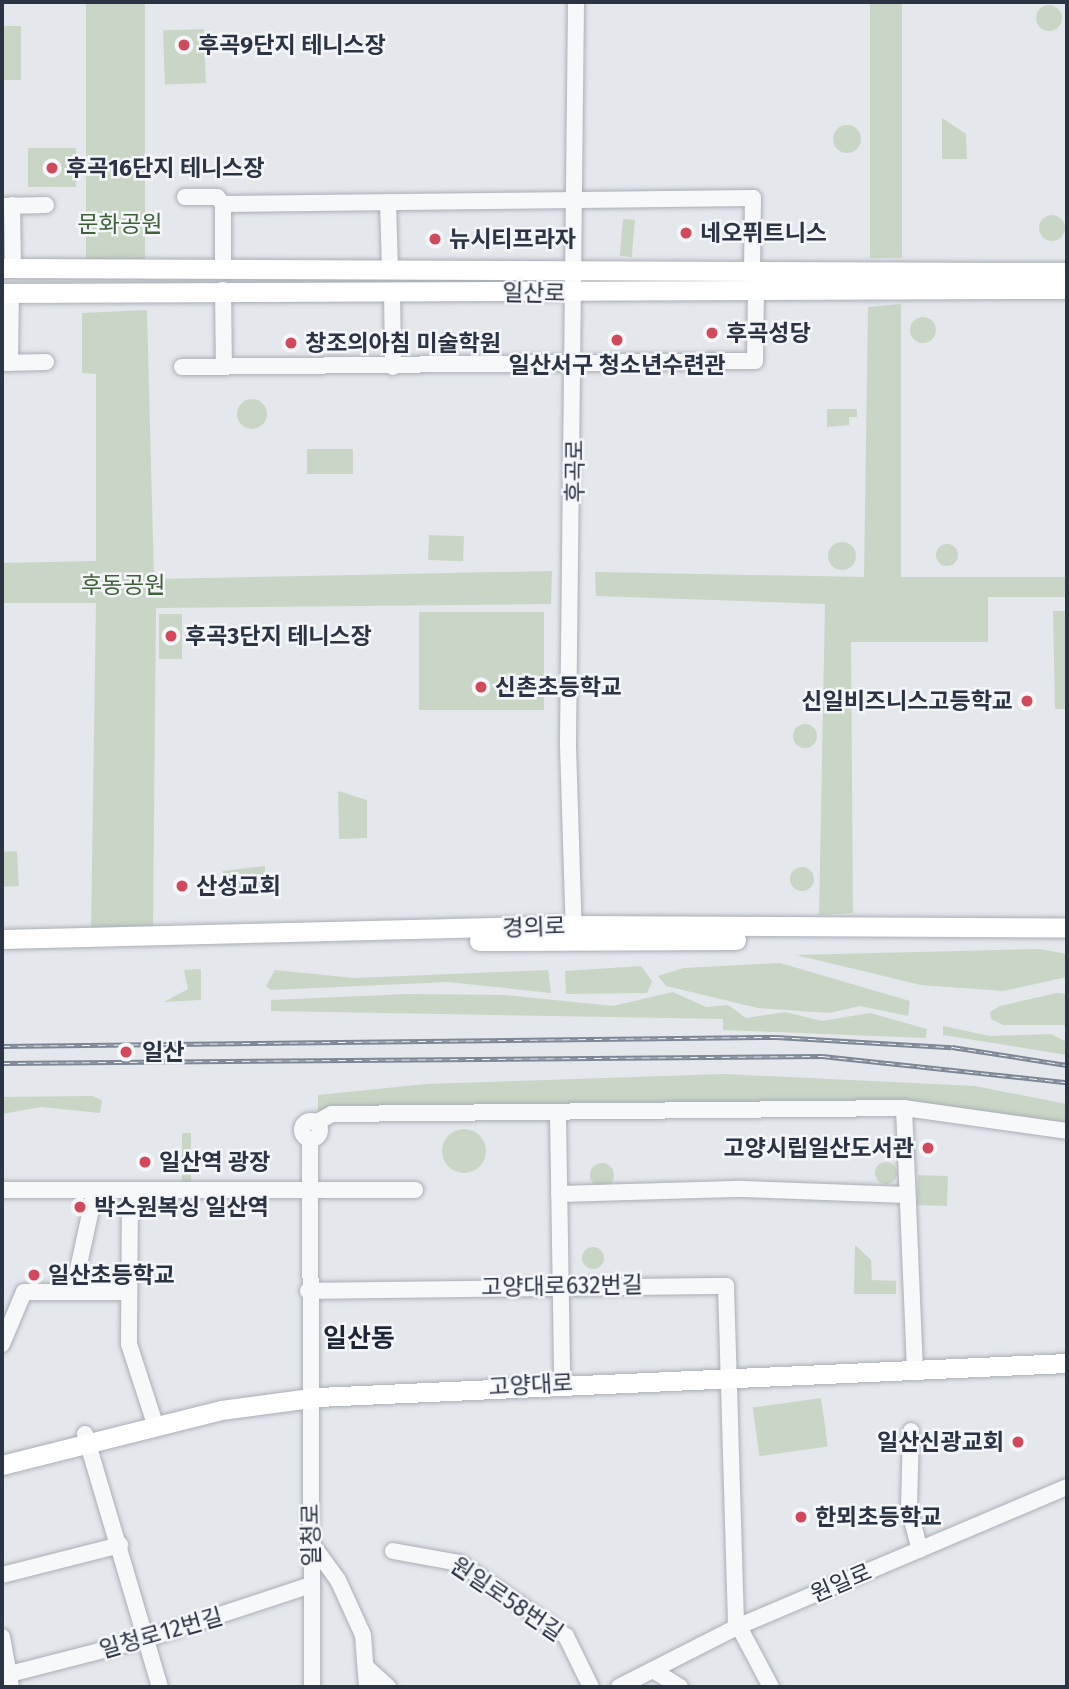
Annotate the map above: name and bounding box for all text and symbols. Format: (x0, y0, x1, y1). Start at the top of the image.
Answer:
place label: 후곡9단지 테니스장 (198, 31, 386, 59)
marker: 후곡9단지 테니스장 (176, 37, 192, 53)
place label: 후곡16단지 테니스장 (66, 154, 264, 182)
marker: 후곡16단지 테니스장 (44, 160, 60, 176)
park label: 문화공원 (78, 210, 162, 238)
place label: 네오퓌트니스 (700, 219, 827, 247)
place label: 뉴시티프라자 (449, 225, 576, 253)
marker: 네오퓌트니스 (678, 225, 694, 241)
marker: 뉴시티프라자 (427, 231, 443, 247)
street label: 일산로 (502, 279, 566, 307)
place label: 후곡성당 (726, 319, 811, 347)
marker: 후곡성당 (704, 325, 720, 341)
place label: 창조의아침 미술학원 (305, 329, 501, 357)
marker: 일산서구 청소년수련관 (609, 332, 625, 348)
marker: 창조의아침 미술학원 (283, 335, 299, 351)
place label: 일산서구 청소년수련관 (508, 351, 726, 379)
street label: 후곡로 (561, 439, 589, 503)
park label: 후동공원 (81, 571, 165, 599)
place label: 후곡3단지 테니스장 (185, 622, 372, 650)
marker: 후곡3단지 테니스장 (163, 628, 179, 644)
place label: 신촌초등학교 (495, 673, 622, 701)
marker: 신촌초등학교 (473, 679, 489, 695)
place label: 신일비즈니스고등학교 (801, 687, 1013, 715)
marker: 신일비즈니스고등학교 (1019, 693, 1035, 709)
place label: 산성교회 (196, 872, 281, 900)
marker: 산성교회 (174, 878, 190, 894)
street label: 경의로 (502, 912, 566, 942)
place label: 일산 (142, 1038, 184, 1066)
marker: 일산 (116, 1042, 136, 1062)
place label: 고양시립일산도서관 (724, 1134, 914, 1162)
marker: 고양시립일산도서관 (920, 1140, 936, 1156)
place label: 일산역 광장 (159, 1148, 270, 1176)
marker: 일산역 광장 (137, 1154, 153, 1170)
place label: 박스원복싱 일산역 (94, 1193, 269, 1221)
marker: 박스원복싱 일산역 (72, 1199, 88, 1215)
place label: 일산초등학교 (48, 1261, 175, 1289)
marker: 일산초등학교 (26, 1267, 42, 1283)
street label: 고양대로632번길 (481, 1271, 643, 1301)
district label: 일산동 (323, 1323, 395, 1355)
street label: 고양대로 (488, 1369, 574, 1401)
place label: 일산신광교회 (877, 1428, 1004, 1456)
marker: 일산신광교회 (1010, 1434, 1026, 1450)
street label: 일청로 (297, 1503, 325, 1567)
place label: 한뫼초등학교 (815, 1503, 942, 1531)
marker: 한뫼초등학교 (793, 1509, 809, 1525)
street label: 원일로58번길 (445, 1551, 569, 1647)
street label: 원일로 (806, 1558, 876, 1608)
street label: 일청로12번길 (96, 1602, 226, 1664)

